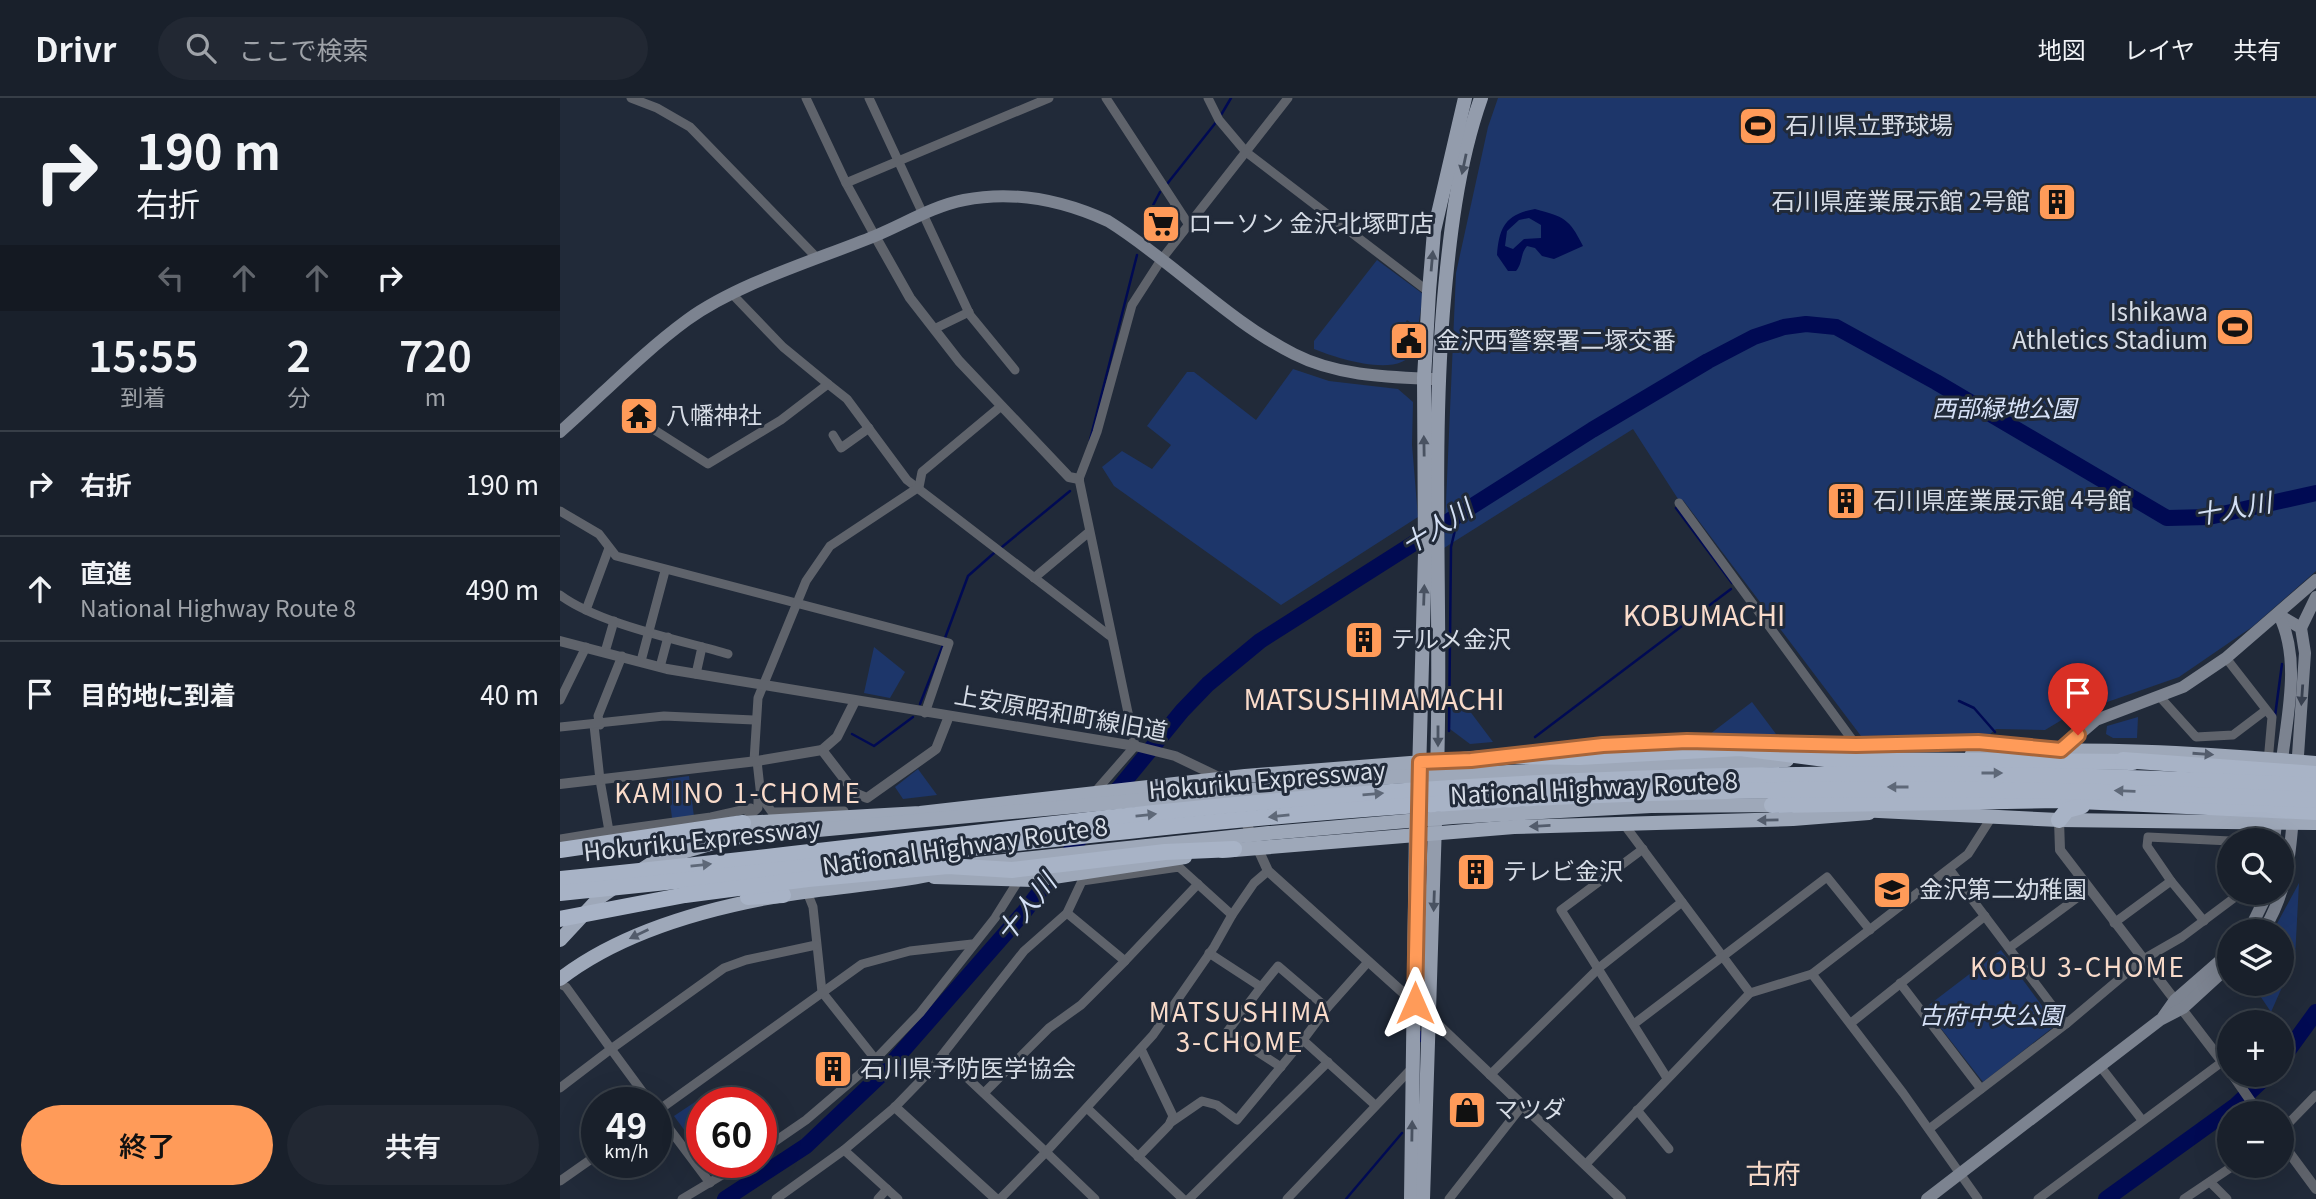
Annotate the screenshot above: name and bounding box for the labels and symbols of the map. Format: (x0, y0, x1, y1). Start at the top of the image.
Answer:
sports icon: 石川県立野球場 (1737, 105, 1779, 147)
place label: 石川県立野球場 (1785, 106, 1953, 141)
one-way arrow (1459, 153, 1470, 175)
building icon: 石川県産業展示館 2号館 (2036, 181, 2078, 223)
place label: 石川県産業展示館 2号館 (1771, 182, 2030, 217)
supermarket icon: ローソン 金沢北塚町店 (1140, 203, 1182, 245)
place label: ローソン 金沢北塚町店 (1188, 204, 1433, 239)
one-way arrow (1427, 250, 1438, 272)
place label: Ishikawa Athletics Stadium (2012, 293, 2208, 356)
sports icon: Ishikawa Athletics Stadium (2214, 306, 2256, 348)
public building icon: 金沢西警察署二塚交番 (1388, 320, 1430, 362)
place label: 金沢西警察署二塚交番 (1436, 321, 1676, 356)
park label: 西部緑地公園 (1932, 389, 2079, 424)
temple icon: 八幡神社 (618, 395, 660, 437)
place label: 八幡神社 (666, 396, 762, 431)
one-way arrow (1419, 434, 1430, 456)
building icon: 石川県産業展示館 4号館 (1825, 480, 1867, 522)
place label: 石川県産業展示館 4号館 (1873, 481, 2132, 516)
water label: 十人川 (2191, 481, 2277, 532)
water label: 十人川 (1393, 487, 1481, 561)
one-way arrow (1418, 584, 1429, 606)
district label: KOBUMACHI (1623, 594, 1785, 634)
building icon: テルメ金沢 (1343, 619, 1385, 661)
place label: テルメ金沢 (1391, 620, 1511, 655)
pin (2048, 663, 2108, 735)
street label: 上安原昭和町線旧道 (952, 676, 1171, 748)
district label: MATSUSHIMAMACHI (1244, 678, 1504, 718)
one-way arrow (2296, 684, 2307, 706)
one-way arrow (1432, 725, 1443, 747)
one-way arrow (2192, 749, 2214, 760)
street label: Hokuriku Expressway (1147, 751, 1387, 806)
street label: National Highway Route 8 (1449, 761, 1739, 812)
one-way arrow (1981, 767, 2003, 779)
district label: KAMINO 1-CHOME (614, 773, 862, 810)
one-way arrow (1887, 781, 1909, 793)
one-way arrow (2114, 786, 2136, 797)
one-way arrow (1362, 788, 1384, 799)
street label: National Highway Route 8 (820, 807, 1110, 882)
street label: Hokuriku Expressway (582, 809, 822, 868)
one-way arrow (1135, 810, 1157, 821)
one-way arrow (1268, 811, 1290, 822)
one-way arrow (1756, 814, 1778, 825)
one-way arrow (1529, 821, 1551, 832)
building icon: テレビ金沢 (1455, 851, 1497, 893)
place label: テレビ金沢 (1503, 852, 1623, 887)
one-way arrow (690, 859, 712, 870)
water label: 十人川 (985, 862, 1065, 948)
school or university icon: 金沢第二幼稚園 (1871, 869, 1913, 911)
place label: 金沢第二幼稚園 (1919, 870, 2087, 905)
one-way arrow (1429, 890, 1440, 912)
one-way arrow (629, 928, 650, 939)
district label: KOBU 3-CHOME (1970, 947, 2186, 984)
position arrow (1378, 966, 1452, 1040)
district label: MATSUSHIMA 3-CHOME (1149, 992, 1331, 1059)
park label: 古府中央公園 (1919, 996, 2066, 1031)
building icon: 石川県予防医学協会 (812, 1048, 854, 1090)
place label: 石川県予防医学協会 (860, 1049, 1076, 1084)
speed limit sign: 60 (686, 1087, 777, 1178)
shop icon: マツダ (1446, 1089, 1488, 1131)
place label: マツダ (1494, 1090, 1566, 1125)
one-way arrow (1406, 1120, 1418, 1142)
district label: 古府 (1745, 1152, 1801, 1192)

